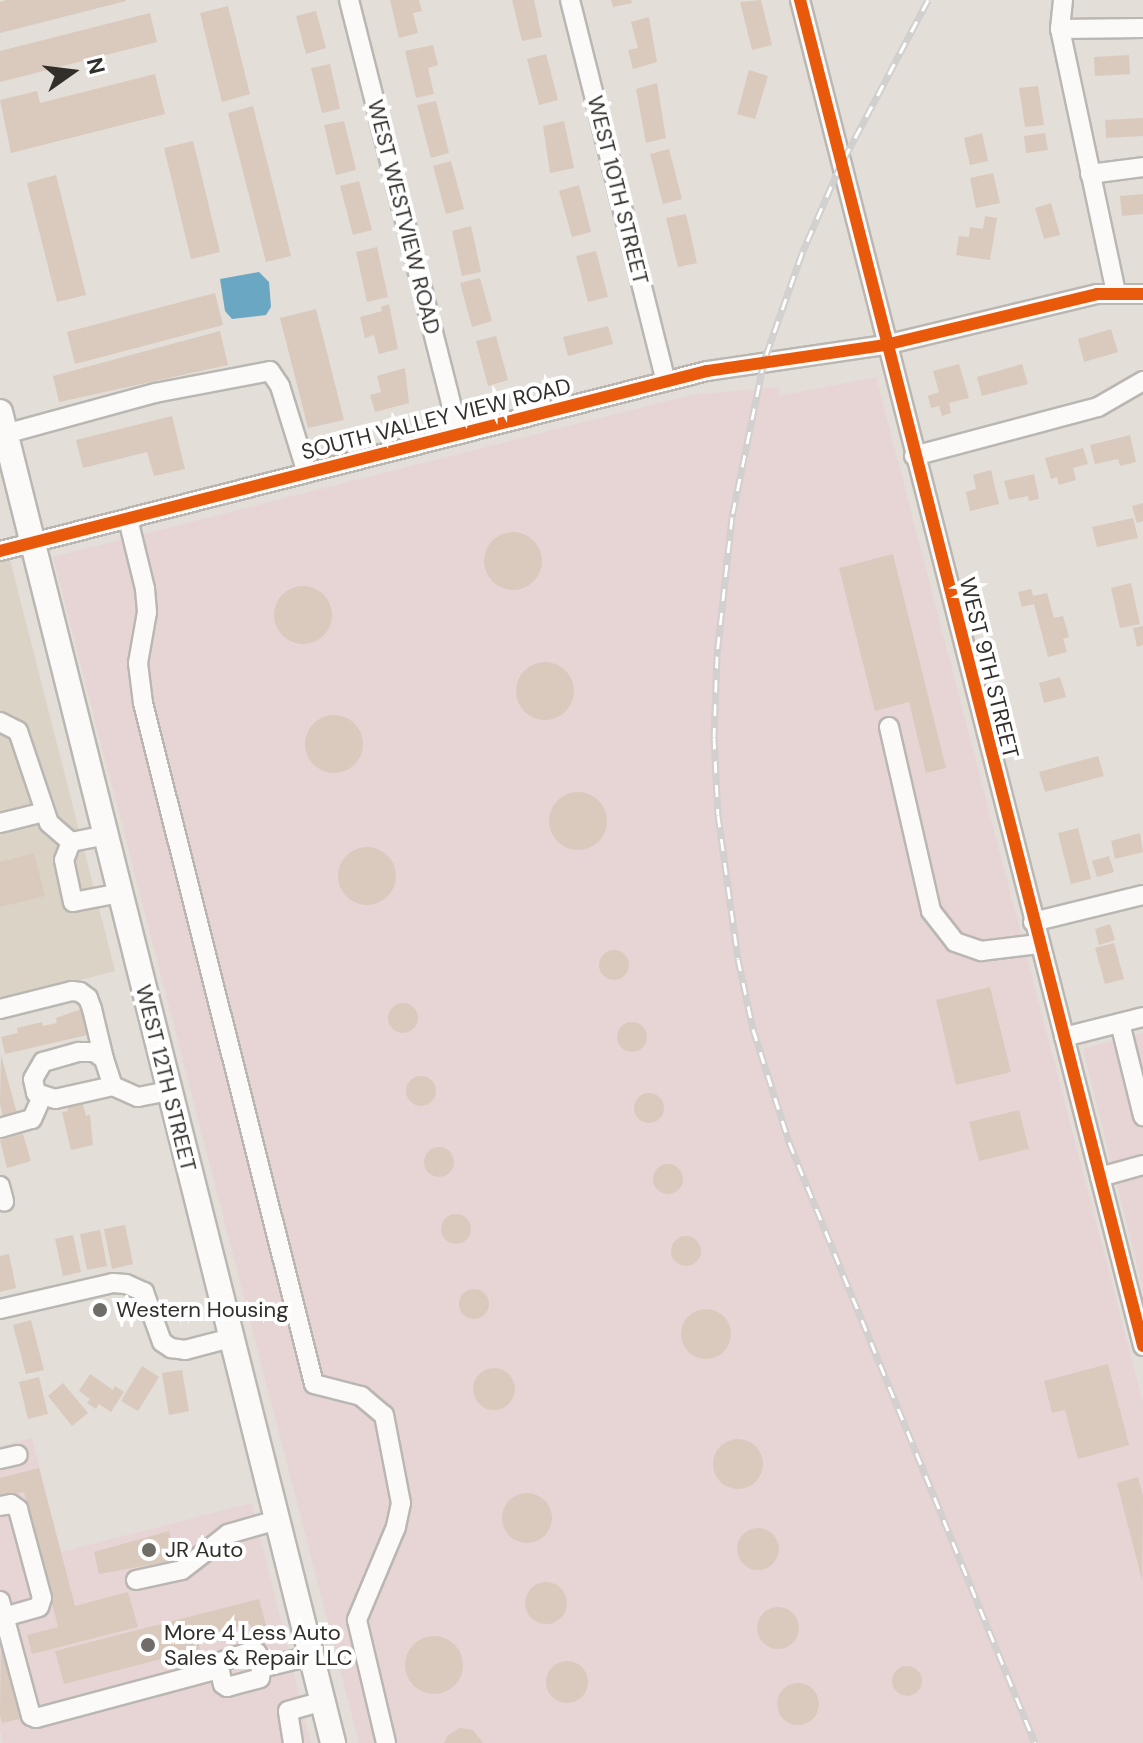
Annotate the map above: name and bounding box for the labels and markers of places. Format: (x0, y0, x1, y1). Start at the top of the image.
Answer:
place label: Western Housing (116, 1297, 289, 1323)
marker: Western Housing (91, 1301, 109, 1319)
place label: JR Auto (165, 1537, 243, 1563)
marker: JR Auto (140, 1541, 158, 1559)
place label: More 4 Less Auto Sales & Repair LLC (164, 1619, 352, 1670)
marker: More 4 Less Auto Sales & Repair LLC (139, 1636, 157, 1654)

